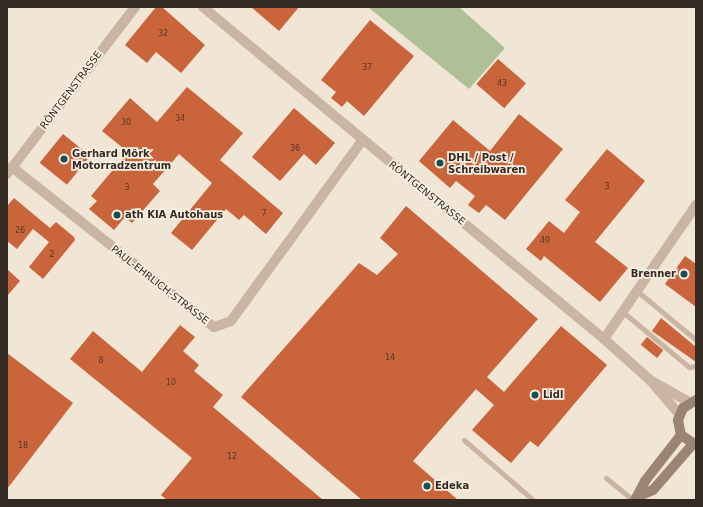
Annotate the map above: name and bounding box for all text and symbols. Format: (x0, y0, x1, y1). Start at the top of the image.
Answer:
house number: 32 (158, 29, 168, 39)
street label: RÖNTGENSTRASSE (38, 49, 104, 131)
house number: 37 (362, 63, 372, 73)
house number: 43 (497, 79, 507, 89)
house number: 34 (175, 114, 185, 124)
house number: 30 (121, 118, 131, 128)
house number: 36 (290, 144, 300, 154)
place label: Gerhard Mörk Motorradzentrum (72, 147, 171, 170)
place label: DHL / Post / Schreibwaren (448, 151, 525, 174)
marker: Gerhard Mörk Motorradzentrum (59, 154, 69, 164)
marker: DHL / Post / Schreibwaren (435, 158, 445, 168)
street label: RÖNTGENSTRASSE (386, 159, 468, 227)
house number: 3 (604, 182, 610, 192)
house number: 3 (124, 183, 130, 193)
place label: ath KIA Autohaus (125, 209, 223, 221)
house number: 7 (261, 209, 267, 219)
marker: ath KIA Autohaus (112, 210, 122, 220)
house number: 26 (15, 226, 25, 236)
house number: 49 (540, 236, 550, 246)
street label: PAUL-EHRLICH-STRASSE (109, 243, 211, 327)
house number: 2 (49, 250, 55, 260)
place label: Brenner (631, 268, 676, 280)
marker: Brenner (679, 269, 689, 279)
house number: 14 (385, 353, 395, 363)
house number: 8 (98, 356, 104, 366)
house number: 10 (166, 378, 176, 388)
place label: Lidl (543, 389, 563, 401)
marker: Lidl (530, 390, 540, 400)
house number: 18 (18, 441, 28, 451)
house number: 12 (227, 452, 237, 462)
place label: Edeka (435, 480, 469, 492)
marker: Edeka (422, 481, 432, 491)

